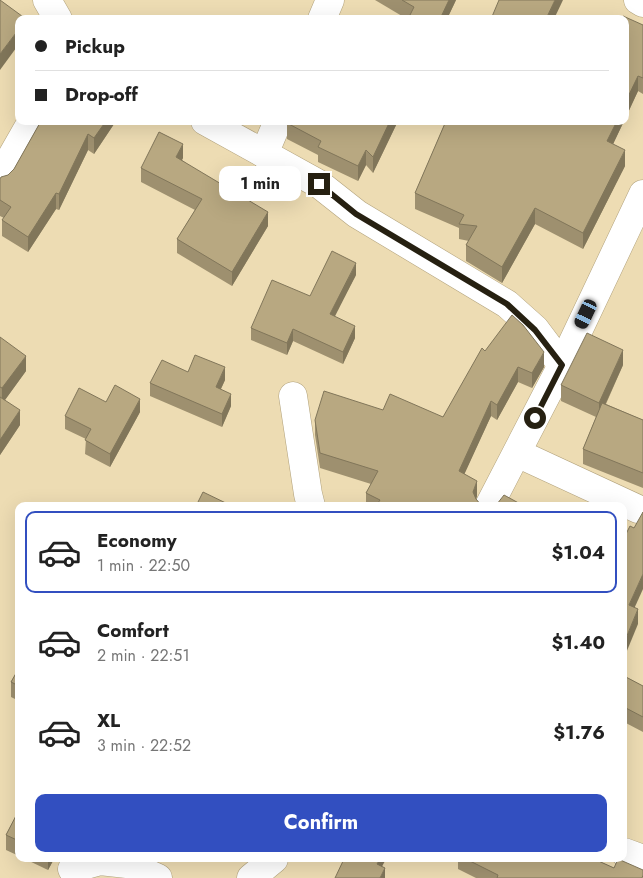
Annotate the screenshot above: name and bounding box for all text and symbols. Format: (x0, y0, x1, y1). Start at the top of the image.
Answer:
text: Pickup (65, 33, 125, 60)
text: Drop-off (65, 81, 138, 108)
callout: 1 min (219, 166, 302, 202)
text: 1 min (240, 172, 280, 195)
route end (308, 173, 330, 195)
car (572, 297, 599, 331)
route start (524, 407, 546, 429)
text: Economy (97, 527, 177, 554)
icon: car (37, 530, 82, 575)
text: $1.04 (552, 539, 605, 566)
text: 1 min · 22:50 (97, 554, 190, 577)
text: Comfort (97, 617, 169, 644)
icon: car (37, 620, 82, 665)
text: $1.40 (552, 629, 605, 656)
text: 2 min · 22:51 (97, 644, 190, 667)
text: XL (97, 707, 120, 734)
icon: car (37, 710, 82, 755)
text: $1.76 (553, 719, 605, 746)
text: 3 min · 22:52 (97, 734, 191, 757)
button: Confirm (35, 794, 607, 852)

